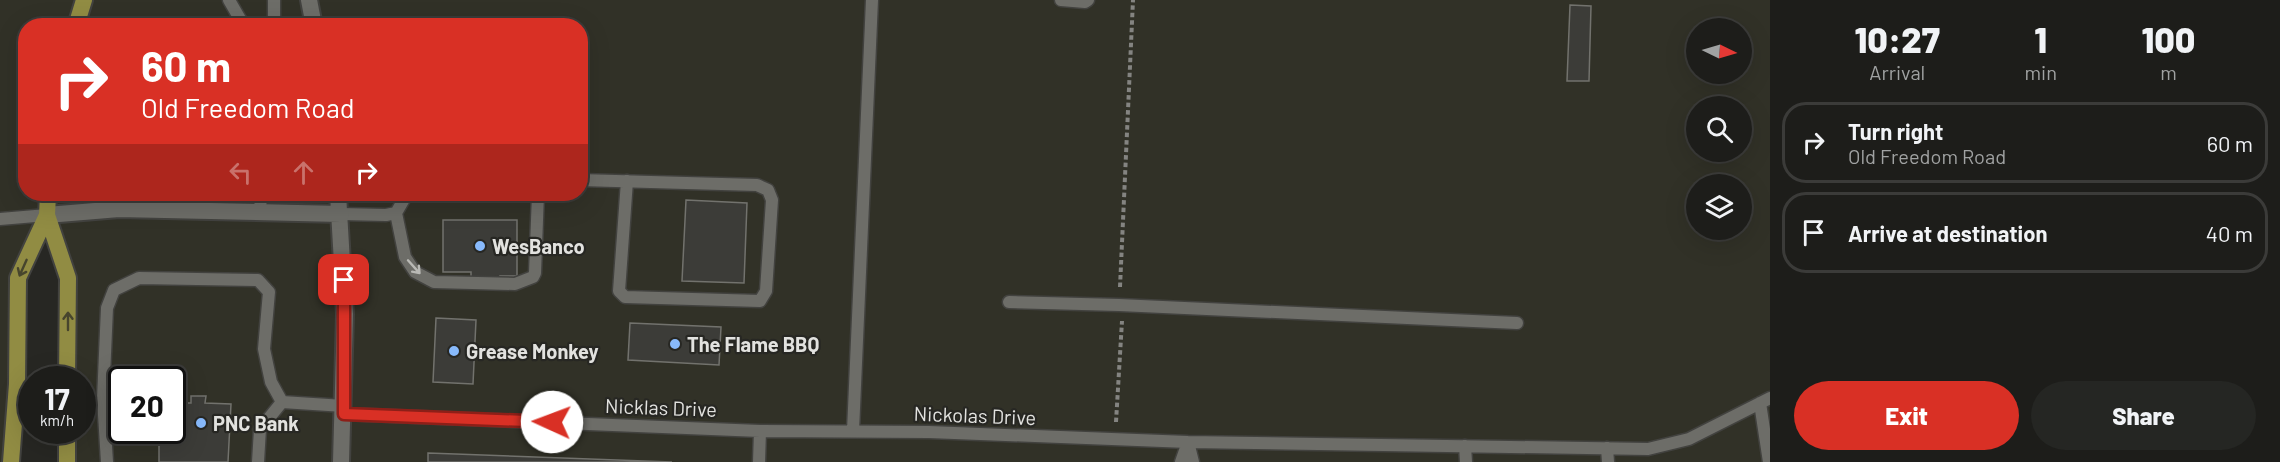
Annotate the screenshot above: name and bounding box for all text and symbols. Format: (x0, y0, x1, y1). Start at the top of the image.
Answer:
text: 10:27 (1855, 17, 1940, 60)
text: 1 (2034, 17, 2047, 60)
text: 100 (2142, 17, 2195, 60)
north arrow (1686, 18, 1752, 84)
map controls (1686, 18, 1752, 240)
text: 60 m (141, 40, 231, 90)
icon: right (42, 42, 120, 120)
text: Arrival (1869, 60, 1925, 84)
text: min (2025, 60, 2057, 84)
text: m (2160, 60, 2177, 84)
text: Old Freedom Road (141, 91, 355, 123)
button: search (1686, 96, 1752, 162)
text: Turn right (1848, 118, 1943, 144)
icon: right (1797, 126, 1830, 159)
text: 60 m (2207, 130, 2253, 156)
text: Old Freedom Road (1848, 144, 2006, 168)
icon: left (224, 156, 257, 189)
icon: ahead (287, 156, 320, 189)
icon: right (350, 156, 383, 189)
button: layers (1686, 174, 1752, 240)
icon: arrive (1797, 216, 1830, 249)
text: Arrive at destination (1848, 220, 2047, 246)
text: 40 m (2206, 220, 2253, 246)
place label: WesBanco (492, 234, 585, 258)
marker: WesBanco (473, 239, 487, 253)
pin (318, 254, 369, 305)
one-way arrow (16, 259, 28, 277)
one-way arrow (407, 259, 421, 274)
icon: arrive (327, 263, 360, 296)
one-way arrow (62, 312, 74, 332)
place label: The Flame BBQ (687, 332, 819, 356)
marker: The Flame BBQ (668, 337, 682, 351)
place label: Grease Monkey (466, 339, 599, 363)
marker: Grease Monkey (447, 344, 461, 358)
speed limit sign: 20 (108, 366, 186, 444)
text: 17 (44, 380, 70, 416)
button: Exit (1794, 381, 2019, 450)
button: Share (2031, 381, 2256, 450)
position arrow (520, 390, 584, 454)
street label: Nicklas Drive (605, 393, 717, 421)
street label: Nickolas Drive (913, 401, 1037, 429)
text: km/h (40, 411, 74, 429)
place label: PNC Bank (213, 411, 299, 435)
marker: PNC Bank (194, 416, 208, 430)

